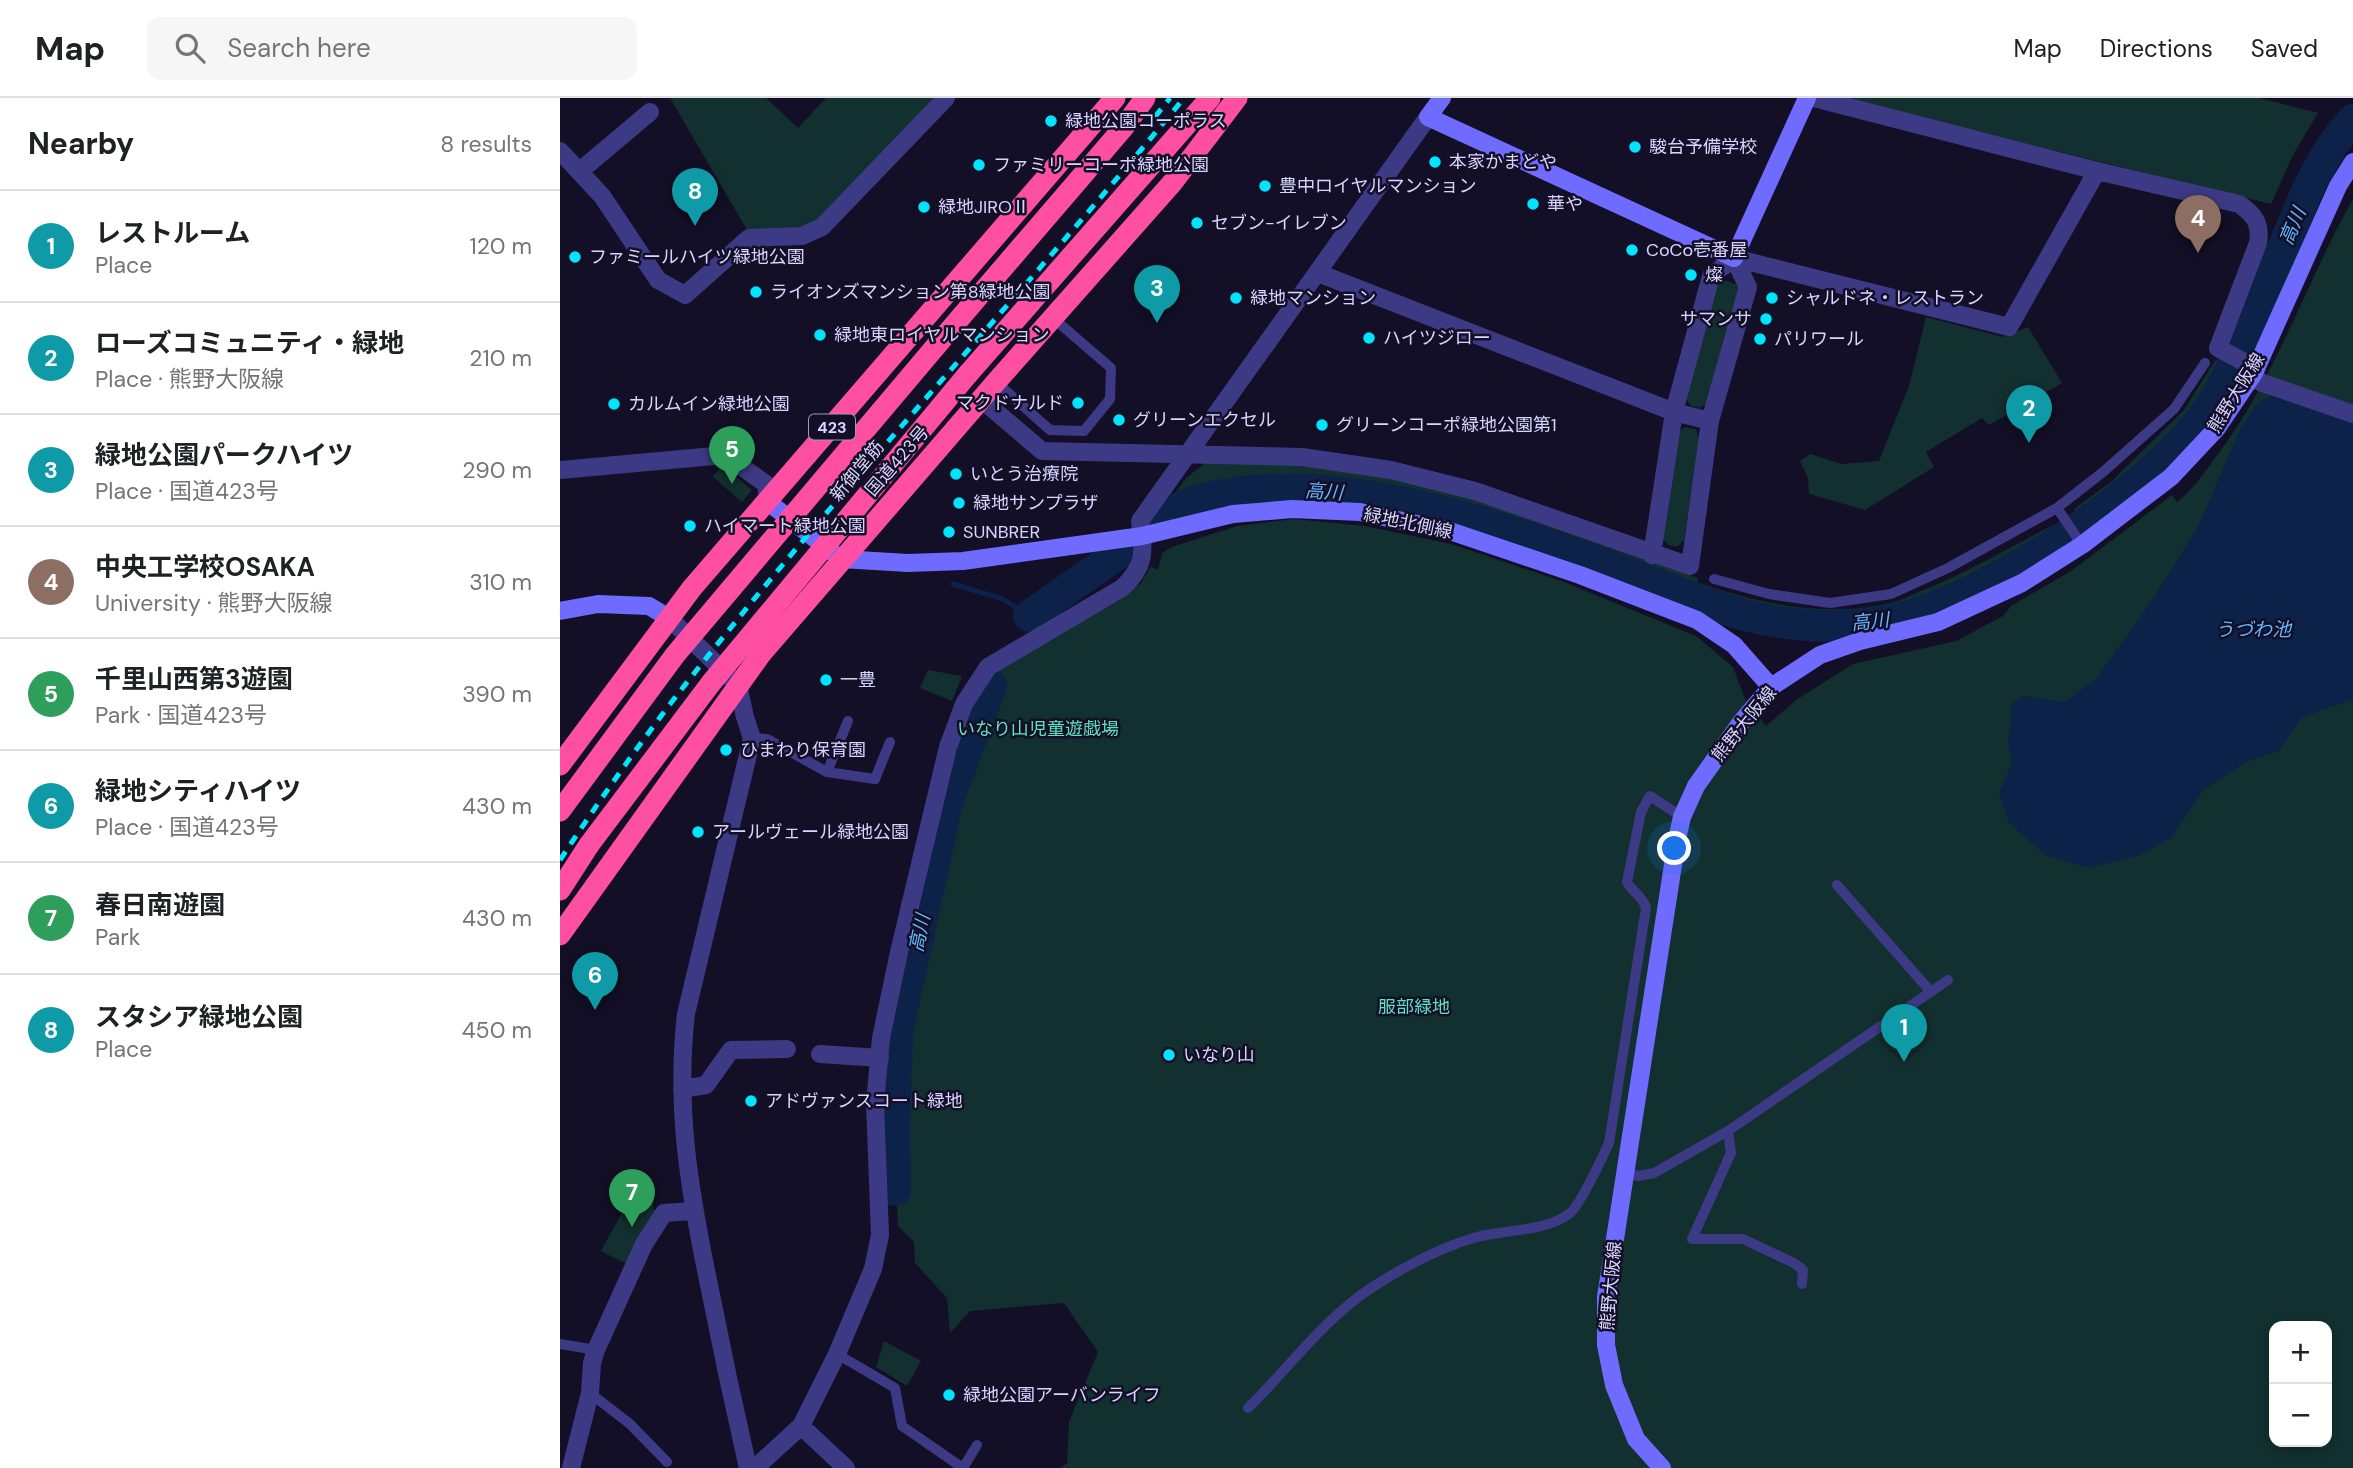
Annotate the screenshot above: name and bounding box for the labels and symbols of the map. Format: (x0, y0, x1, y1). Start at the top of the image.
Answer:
place label: 緑地公園コーポラス (1065, 109, 1227, 133)
marker: 緑地公園コーポラス (1043, 113, 1059, 129)
place label: 駿台予備学校 (1649, 135, 1757, 159)
marker: 駿台予備学校 (1627, 139, 1643, 155)
place label: 本家かまどや (1449, 150, 1557, 174)
place label: ファミリーコーポ緑地公園 (993, 153, 1209, 177)
marker: 本家かまどや (1427, 154, 1443, 170)
marker: ファミリーコーポ緑地公園 (971, 157, 987, 173)
pin: 8 (672, 168, 718, 226)
place label: 豊中ロイヤルマンション (1279, 174, 1476, 198)
marker: 豊中ロイヤルマンション (1257, 178, 1273, 194)
place label: 華や (1547, 192, 1583, 216)
place label: 緑地JIROⅡ (938, 195, 1030, 219)
pin: 4 (2175, 195, 2221, 253)
marker: 華や (1525, 196, 1541, 212)
marker: 緑地JIROⅡ (916, 199, 932, 215)
water label: 高川 (2274, 202, 2312, 249)
place label: セブン-イレブン (1211, 211, 1347, 235)
marker: セブン-イレブン (1189, 215, 1205, 231)
place label: CoCo壱番屋 (1646, 238, 1747, 262)
marker: CoCo壱番屋 (1624, 242, 1640, 258)
place label: ファミールハイツ緑地公園 (589, 245, 805, 269)
marker: ファミールハイツ緑地公園 (567, 249, 583, 265)
place label: 燦 (1705, 263, 1723, 287)
pin: 3 (1134, 265, 1180, 323)
marker: 燦 (1683, 267, 1699, 283)
place label: ライオンズマンション第8緑地公園 (770, 280, 1051, 304)
marker: ライオンズマンション第8緑地公園 (748, 284, 764, 300)
place label: 緑地マンション (1250, 286, 1376, 310)
place label: シャルドネ・レストラン (1786, 286, 1984, 310)
marker: 緑地マンション (1228, 290, 1244, 306)
marker: シャルドネ・レストラン (1764, 290, 1780, 306)
place label: サマンサ (1680, 307, 1752, 331)
marker: サマンサ (1758, 311, 1774, 327)
place label: 緑地東ロイヤルマンション (834, 323, 1049, 347)
place label: ハイツジロー (1383, 326, 1491, 350)
marker: 緑地東ロイヤルマンション (812, 327, 828, 343)
place label: パリワール (1774, 327, 1864, 351)
marker: ハイツジロー (1361, 330, 1377, 346)
marker: パリワール (1752, 331, 1768, 347)
street label: 熊野大阪線 (2202, 348, 2270, 438)
pin: 2 (2006, 385, 2052, 443)
place label: マクドナルド (956, 391, 1064, 415)
place label: カルムイン緑地公園 (628, 392, 790, 416)
marker: マクドナルド (1070, 395, 1086, 411)
marker: カルムイン緑地公園 (606, 396, 622, 412)
place label: グリーンエクセル (1133, 408, 1276, 432)
marker: グリーンエクセル (1111, 412, 1127, 428)
place label: グリーンコーポ緑地公園第1 (1336, 413, 1557, 437)
road number: 423 (809, 414, 855, 440)
marker: グリーンコーポ緑地公園第1 (1314, 417, 1330, 433)
street label: 国道423号 (860, 421, 934, 501)
pin: 5 (709, 426, 755, 484)
street label: 新御堂筋 (825, 436, 889, 506)
place label: いとう治療院 (970, 462, 1078, 486)
marker: いとう治療院 (948, 466, 964, 482)
water label: 高川 (1304, 478, 1346, 505)
place label: 緑地サンプラザ (973, 491, 1098, 515)
marker: 緑地サンプラザ (951, 495, 967, 511)
street label: 緑地北側線 (1361, 502, 1455, 544)
place label: ハイマート緑地公園 (704, 514, 866, 538)
marker: ハイマート緑地公園 (682, 518, 698, 534)
place label: SUNBRER (963, 520, 1040, 544)
marker: SUNBRER (941, 524, 957, 540)
water label: 高川 (1850, 607, 1892, 636)
water label: うづわ池 (2215, 617, 2293, 642)
place label: 一豊 (840, 668, 876, 692)
marker: 一豊 (818, 672, 834, 688)
street label: 熊野大阪線 (1706, 681, 1782, 767)
park label: いなり山児童遊戯場 (957, 717, 1119, 741)
place label: ひまわり保育園 (740, 738, 866, 762)
marker: ひまわり保育園 (718, 742, 734, 758)
place label: アールヴェール緑地公園 (712, 820, 909, 844)
marker: アールヴェール緑地公園 (690, 824, 706, 840)
your location (1657, 831, 1691, 865)
water label: 高川 (903, 910, 936, 954)
pin: 6 (572, 952, 618, 1010)
park label: 服部緑地 (1378, 995, 1450, 1019)
pin: 1 (1881, 1004, 1927, 1062)
place label: いなり山 (1183, 1043, 1255, 1067)
marker: いなり山 (1161, 1047, 1177, 1063)
place label: アドヴァンスコート緑地 (765, 1089, 963, 1113)
marker: アドヴァンスコート緑地 (743, 1093, 759, 1109)
pin: 7 (609, 1169, 655, 1227)
street label: 熊野大阪線 (1595, 1240, 1627, 1332)
place label: 緑地公園アーバンライフ (963, 1383, 1161, 1407)
marker: 緑地公園アーバンライフ (941, 1387, 957, 1403)

